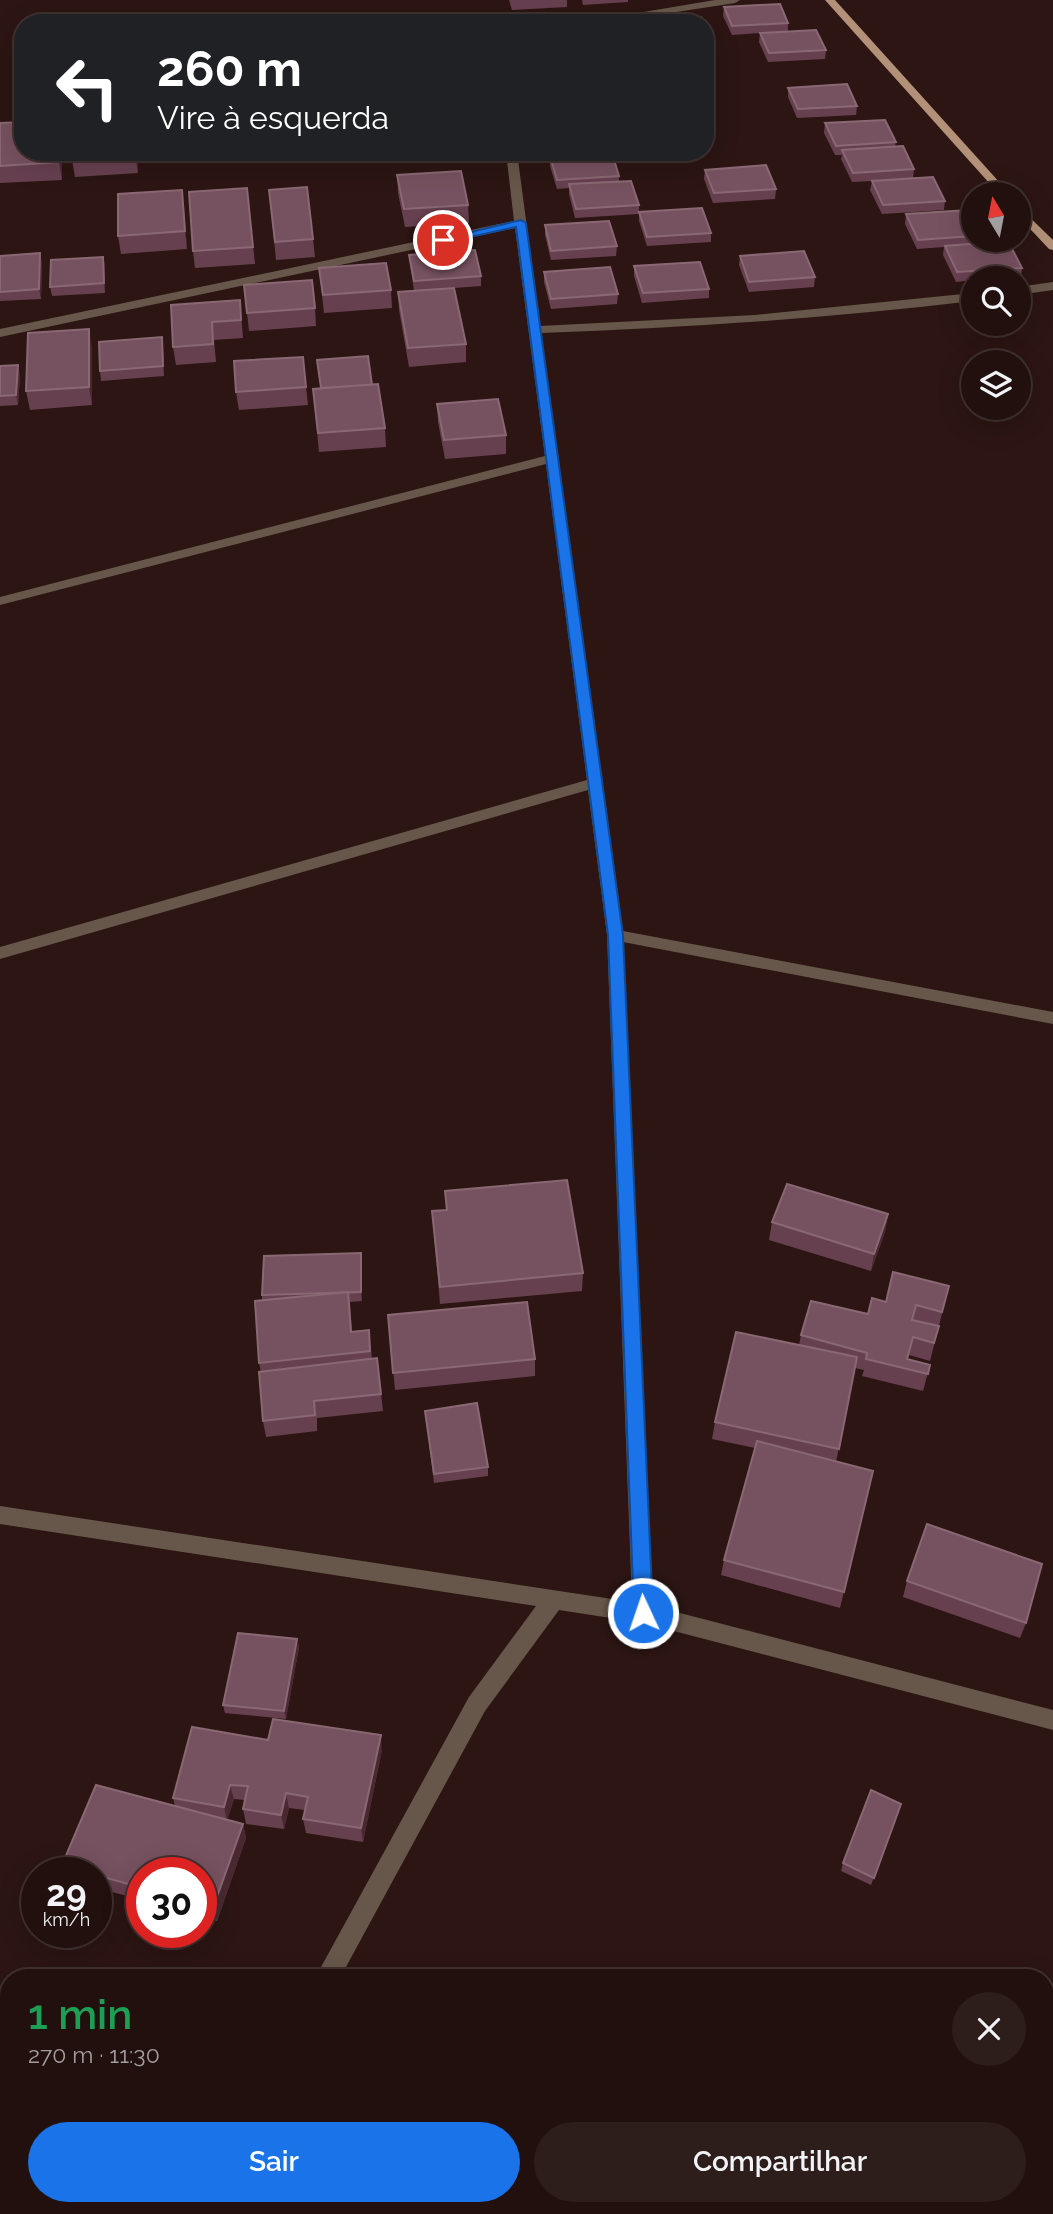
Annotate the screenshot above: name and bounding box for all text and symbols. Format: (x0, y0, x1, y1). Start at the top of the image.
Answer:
text: 260 m (157, 40, 302, 97)
icon: left (42, 42, 133, 133)
text: Vire à esquerda (157, 99, 389, 136)
north arrow (961, 182, 1031, 252)
map controls (961, 182, 1031, 420)
pin (413, 210, 473, 270)
icon: arrive (424, 221, 462, 259)
button: search (961, 266, 1031, 336)
button: layers (961, 350, 1031, 420)
position arrow (606, 1576, 680, 1650)
speed limit sign: 30 (126, 1857, 217, 1948)
text: 29 (46, 1873, 87, 1914)
text: km/h (43, 1909, 90, 1930)
text: 1 min (28, 1990, 132, 2039)
button: close (952, 1992, 1026, 2066)
text: 270 m · 11:30 (28, 2041, 160, 2068)
button: Sair (28, 2122, 520, 2202)
button: Compartilhar (534, 2122, 1026, 2202)

